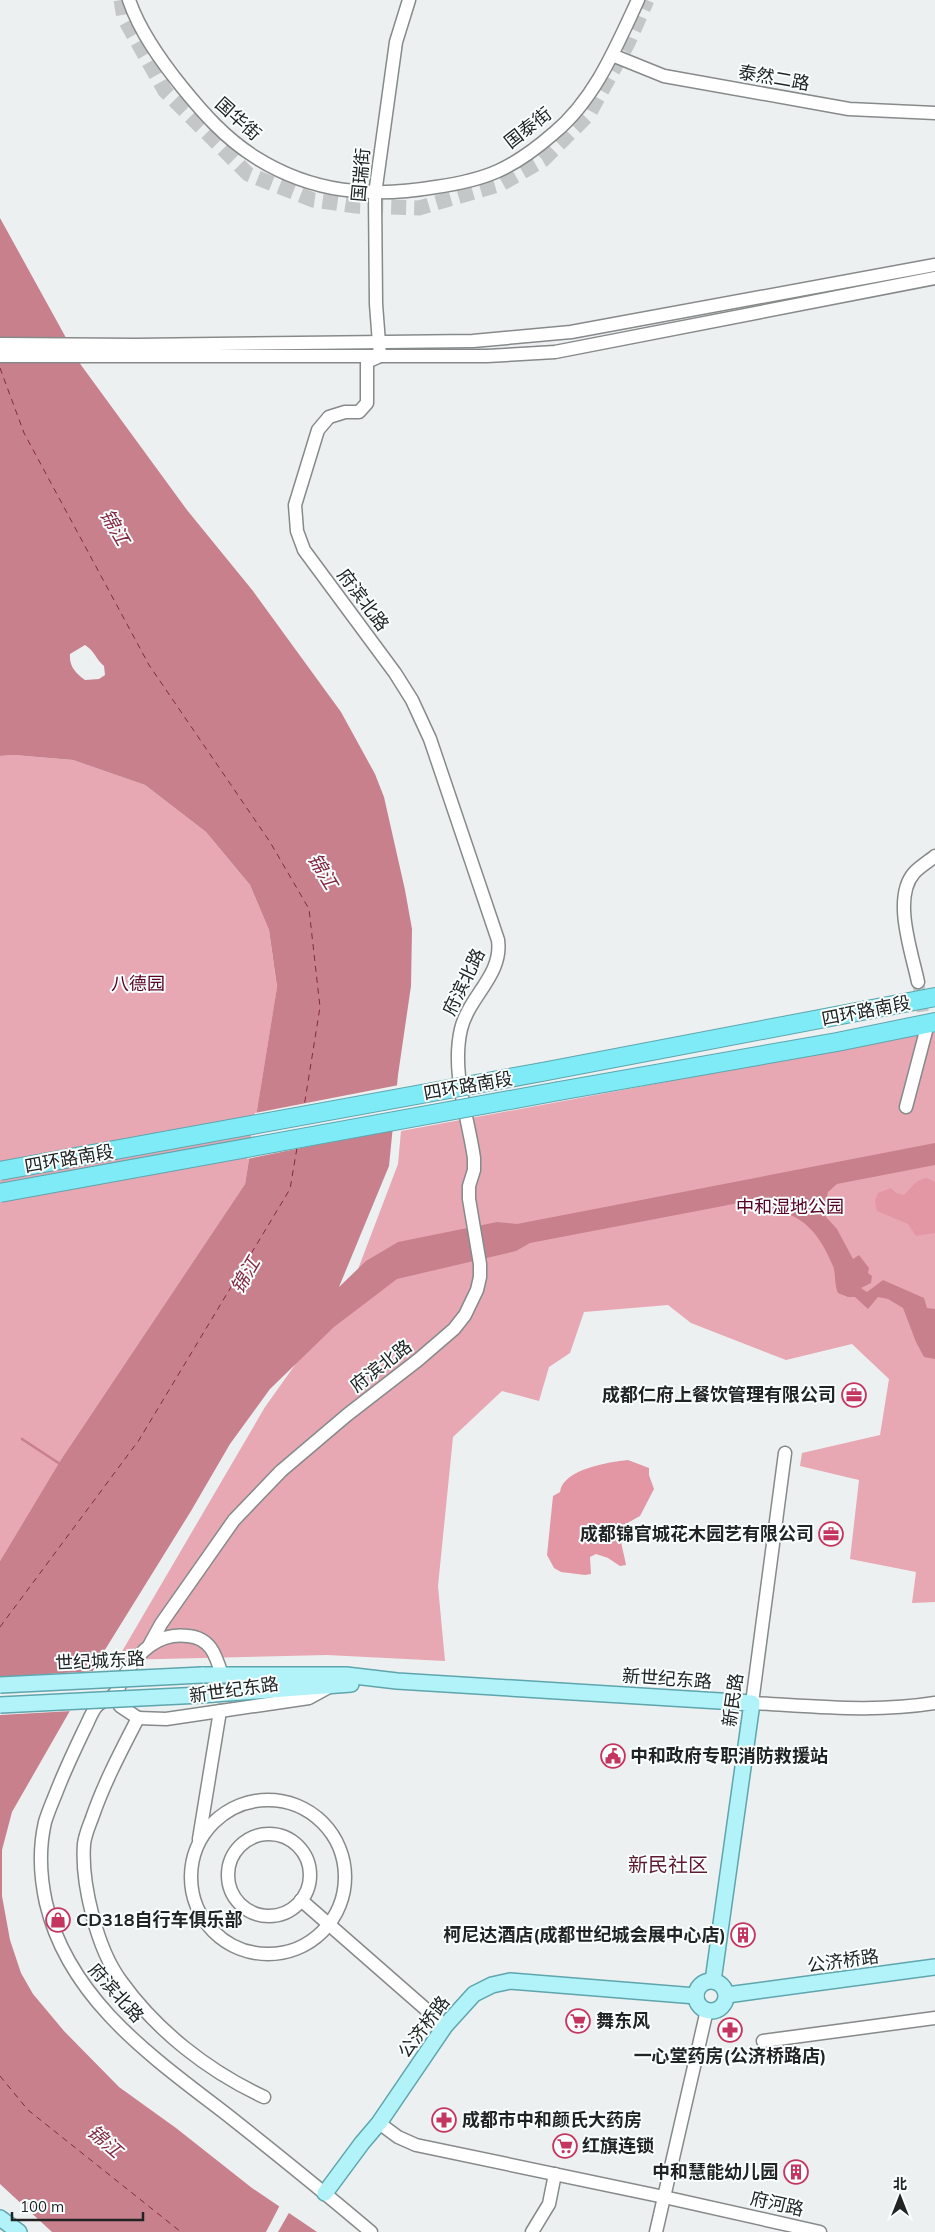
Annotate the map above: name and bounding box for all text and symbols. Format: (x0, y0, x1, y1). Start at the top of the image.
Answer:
street label: 泰然二路 (737, 60, 812, 95)
street label: 国华街 (211, 92, 266, 145)
street label: 国泰街 (499, 102, 556, 153)
street label: 国瑞街 (347, 147, 374, 203)
water label: 锦江 (95, 505, 136, 551)
street label: 府滨北路 (333, 564, 394, 635)
water label: 锦江 (303, 849, 344, 895)
street label: 府滨北路 (437, 944, 490, 1019)
park label: 八德园 (111, 972, 165, 995)
street label: 四环路南段 (820, 991, 912, 1030)
street label: 四环路南段 (422, 1066, 514, 1105)
street label: 四环路南段 (23, 1139, 115, 1178)
park label: 中和湿地公园 (736, 1195, 844, 1218)
water label: 锦江 (225, 1251, 266, 1297)
street label: 府滨北路 (345, 1334, 416, 1397)
office icon: 成都仁府上餐饮管理有限公司 (841, 1382, 867, 1408)
place label: 成都仁府上餐饮管理有限公司 (602, 1383, 836, 1406)
office icon: 成都锦官城花木园艺有限公司 (818, 1521, 844, 1547)
place label: 成都锦官城花木园艺有限公司 (580, 1522, 814, 1545)
street label: 世纪城东路 (54, 1647, 146, 1674)
street label: 新世纪东路 (621, 1664, 713, 1693)
street label: 新世纪东路 (188, 1672, 280, 1707)
street label: 新民路 (717, 1672, 748, 1728)
public building icon: 中和政府专职消防救援站 (600, 1743, 626, 1769)
place label: 中和政府专职消防救援站 (630, 1744, 828, 1767)
district label: 新民社区 (628, 1852, 708, 1877)
shop icon: CD318自行车俱乐部 (45, 1907, 71, 1933)
place label: CD318自行车俱乐部 (76, 1908, 242, 1931)
building icon: 柯尼达酒店(成都世纪城会展中心店) (730, 1922, 756, 1948)
place label: 柯尼达酒店(成都世纪城会展中心店) (443, 1923, 726, 1946)
street label: 公济桥路 (806, 1944, 880, 1977)
street label: 府滨北路 (84, 1958, 149, 2027)
street label: 公济桥路 (393, 1991, 454, 2062)
supermarket icon: 舞东风 (565, 2008, 591, 2034)
place label: 舞东风 (596, 2009, 650, 2032)
pharmacy icon: 一心堂药房(公济桥路店) (717, 2017, 743, 2043)
place label: 一心堂药房(公济桥路店) (634, 2044, 826, 2067)
pharmacy icon: 成都市中和颜氏大药房 (431, 2107, 457, 2133)
place label: 成都市中和颜氏大药房 (462, 2108, 642, 2131)
water label: 锦江 (83, 2119, 129, 2164)
supermarket icon: 红旗连锁 (552, 2133, 578, 2159)
place label: 红旗连锁 (582, 2134, 654, 2157)
building icon: 中和慧能幼儿园 (783, 2159, 809, 2185)
place label: 中和慧能幼儿园 (652, 2160, 778, 2183)
north arrow (875, 2172, 925, 2222)
text: 北 (893, 2175, 907, 2193)
street label: 府河路 (748, 2186, 806, 2221)
scale bar (12, 2190, 144, 2222)
text: 100 m (20, 2197, 64, 2216)

